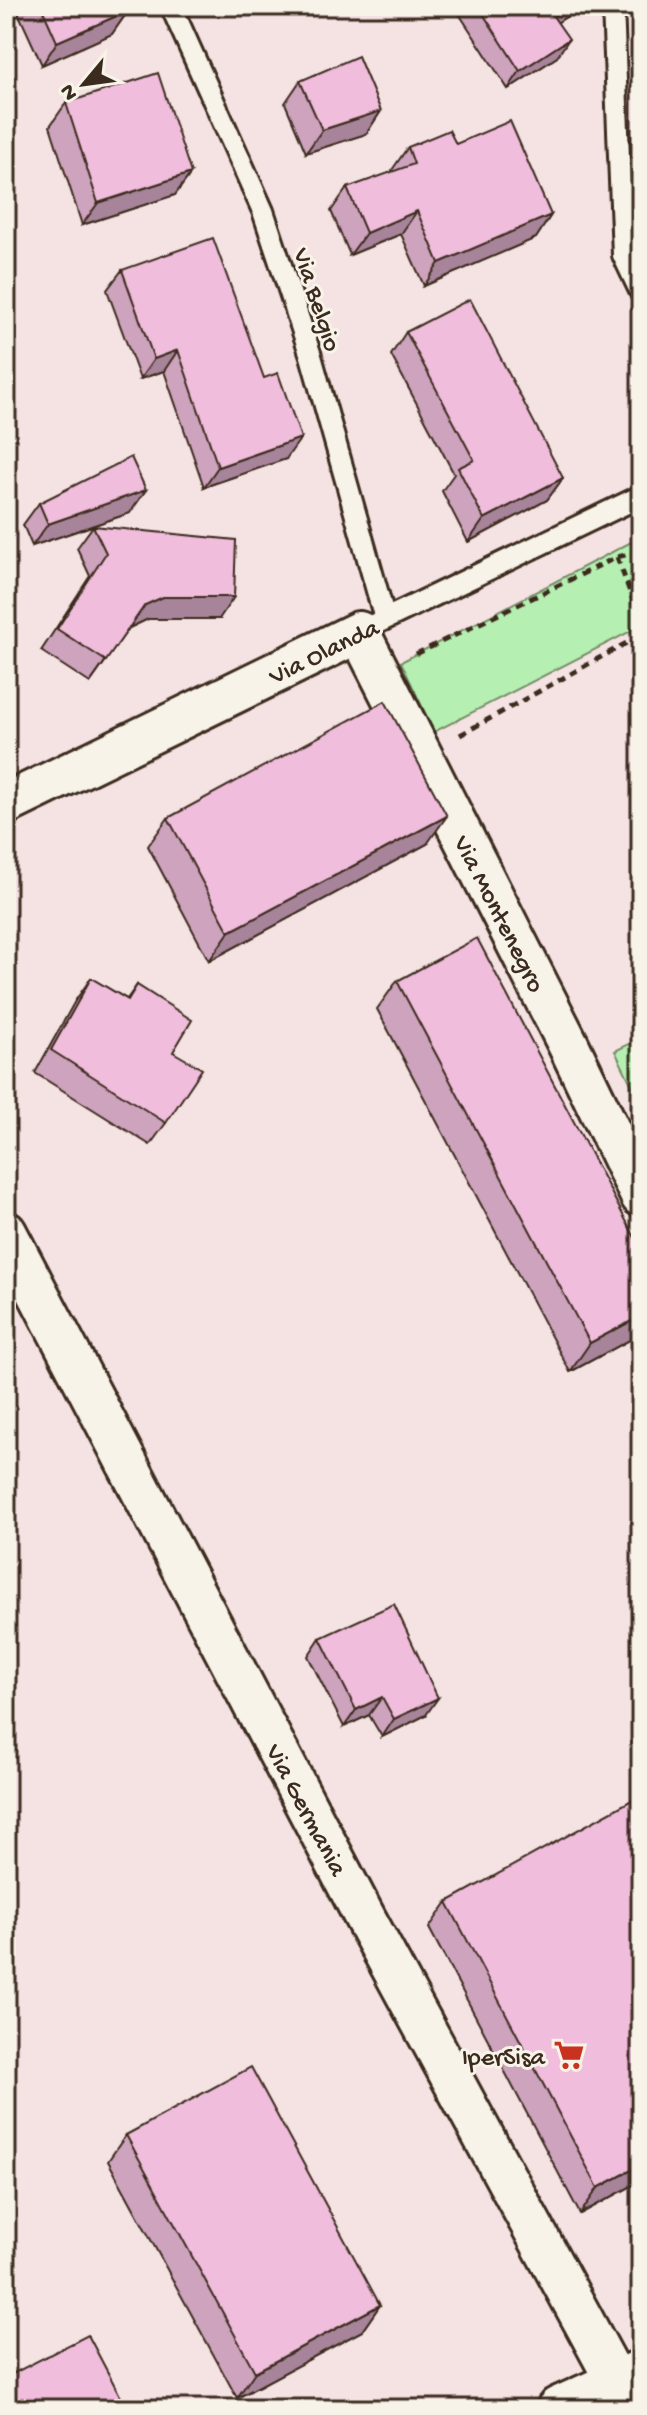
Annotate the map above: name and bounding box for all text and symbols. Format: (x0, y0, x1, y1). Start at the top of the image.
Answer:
north arrow (44, 44, 124, 124)
text: N (55, 79, 85, 104)
street label: Via Belgio (283, 244, 346, 356)
street label: Via Olanda (264, 613, 386, 694)
street label: Via Montenegro (444, 831, 550, 999)
street label: Via Germania (256, 1739, 352, 1884)
supermarket icon: IperSisa (552, 2038, 586, 2072)
place label: IperSisa (462, 2044, 547, 2075)

